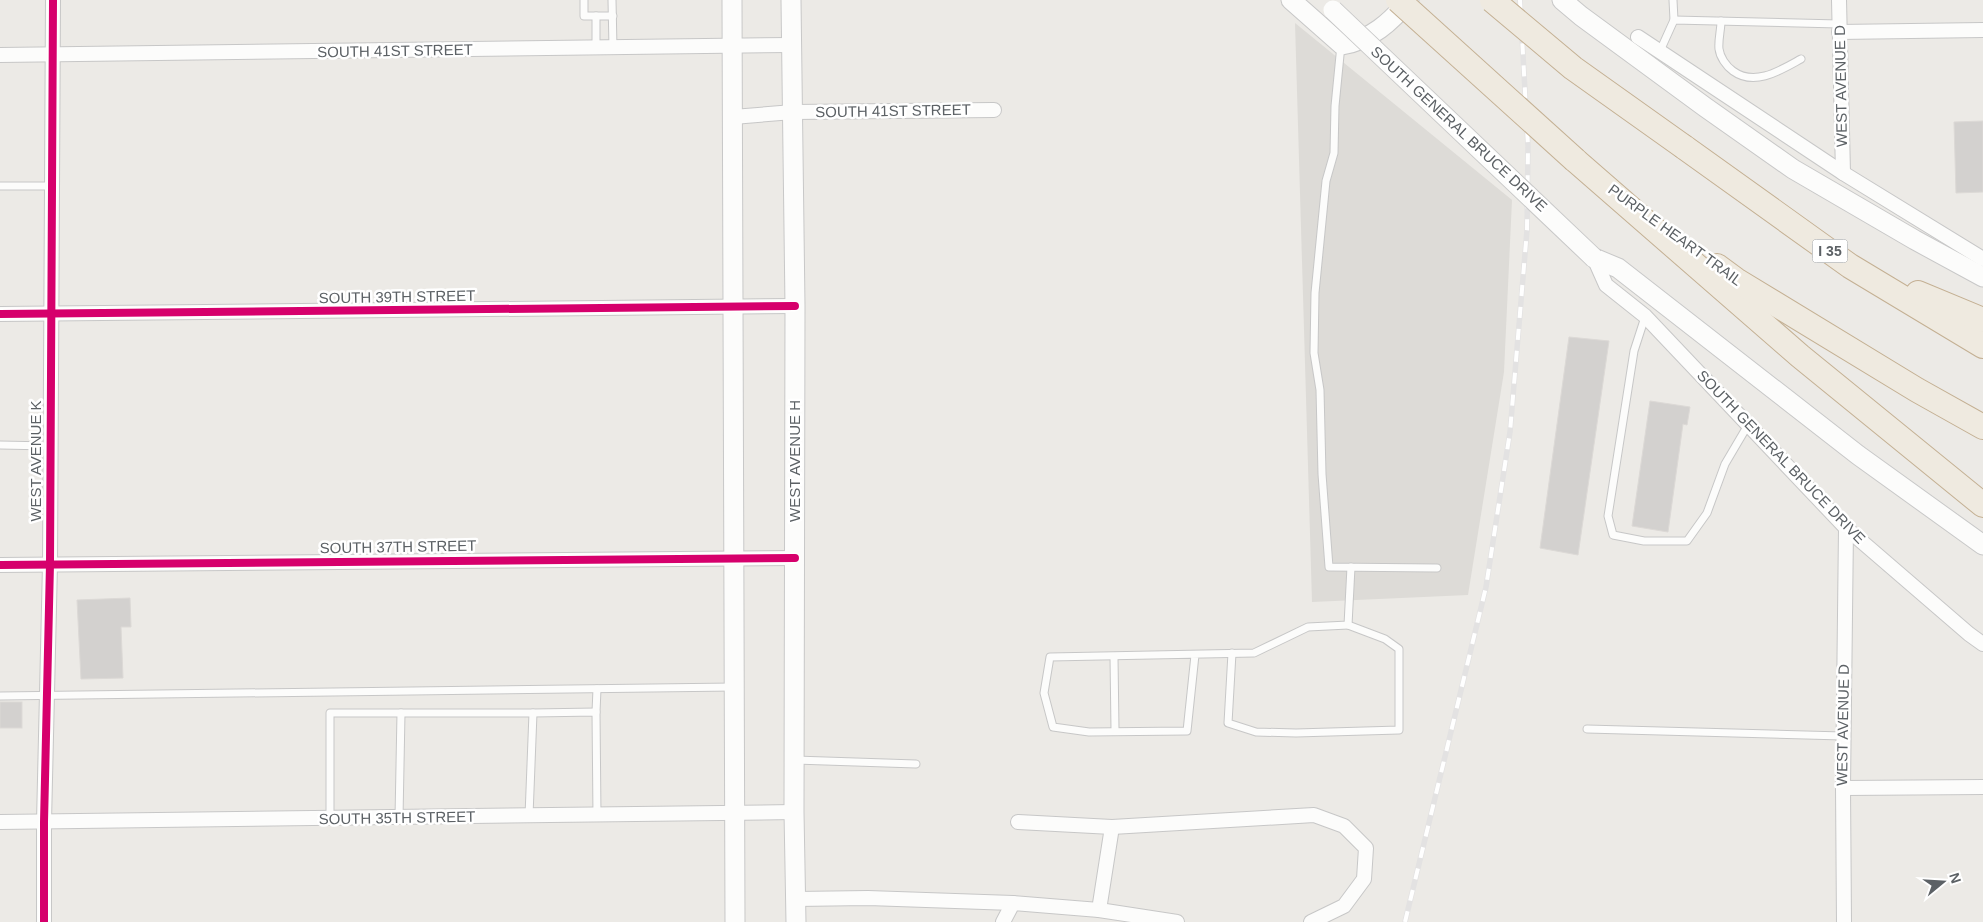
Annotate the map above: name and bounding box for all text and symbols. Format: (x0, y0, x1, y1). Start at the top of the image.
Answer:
street label: WEST AVENUE D (1831, 25, 1850, 147)
street label: SOUTH 41ST STREET (317, 41, 473, 60)
street label: SOUTH GENERAL BRUCE DRIVE (1368, 42, 1551, 215)
street label: SOUTH 41ST STREET (815, 101, 971, 120)
street label: PURPLE HEART TRAIL (1605, 180, 1745, 289)
road number: I 35 (1812, 240, 1848, 262)
street label: SOUTH 39TH STREET (319, 287, 475, 306)
street label: SOUTH GENERAL BRUCE DRIVE (1694, 366, 1869, 547)
street label: WEST AVENUE K (27, 400, 44, 522)
street label: WEST AVENUE H (786, 400, 803, 522)
street label: SOUTH 37TH STREET (320, 537, 476, 556)
street label: WEST AVENUE D (1833, 664, 1852, 786)
street label: SOUTH 35TH STREET (319, 808, 475, 827)
north arrow (1918, 857, 1968, 907)
text: N (1946, 871, 1965, 885)

